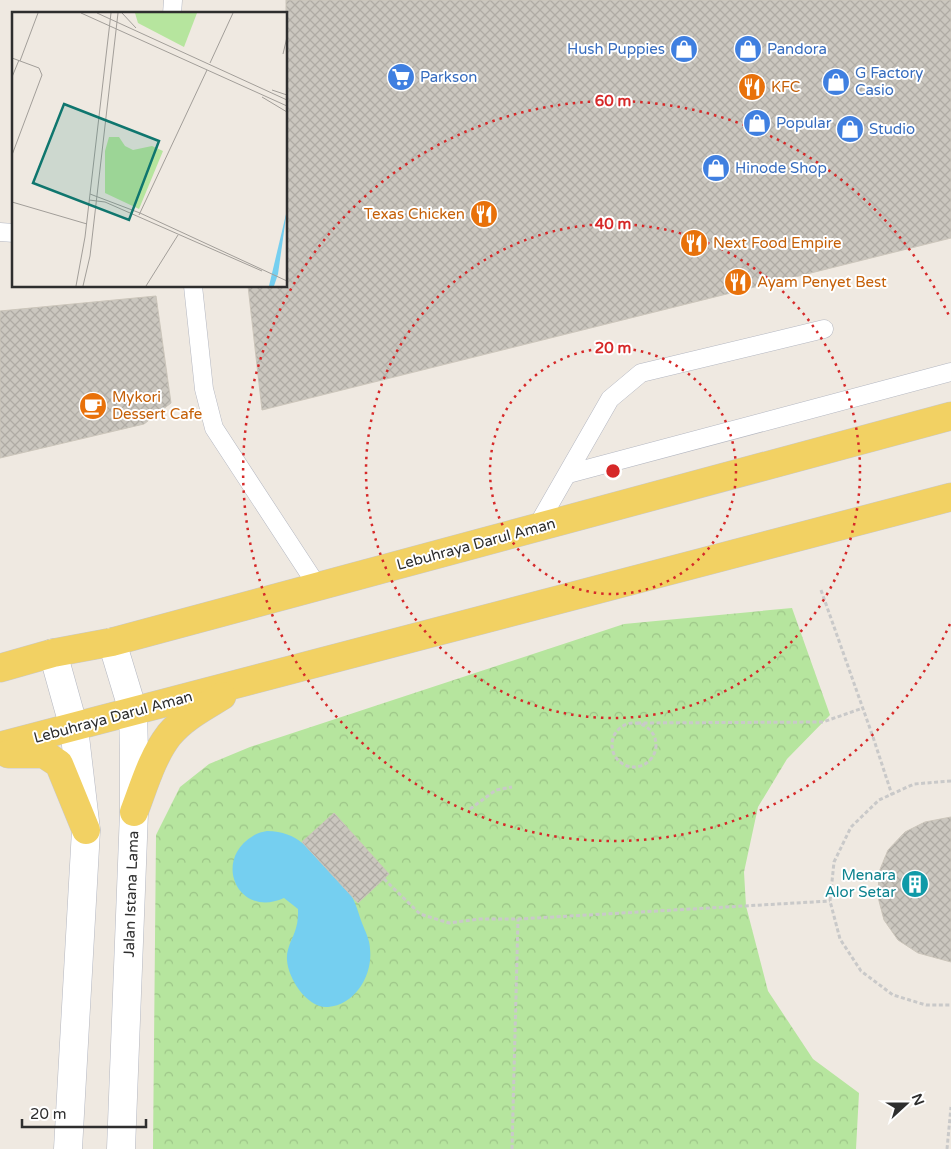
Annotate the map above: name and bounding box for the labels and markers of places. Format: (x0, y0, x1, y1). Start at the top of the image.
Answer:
shop icon: Hush Puppies (669, 34, 699, 64)
shop icon: Pandora (733, 34, 763, 64)
place label: Hush Puppies (567, 40, 665, 58)
place label: Pandora (767, 40, 827, 58)
supermarket icon: Parkson (386, 62, 416, 92)
place label: G Factory Casio (855, 64, 923, 99)
shop icon: G Factory Casio (821, 67, 851, 97)
place label: Parkson (420, 68, 477, 86)
restaurant icon: KFC (737, 72, 767, 102)
place label: KFC (771, 78, 800, 96)
shop icon: Popular (742, 108, 772, 138)
place label: Popular (776, 114, 832, 132)
shop icon: Studio (835, 114, 865, 144)
place label: Studio (869, 120, 915, 138)
shop icon: Hinode Shop (701, 153, 731, 183)
place label: Hinode Shop (735, 159, 827, 177)
restaurant icon: Texas Chicken (469, 199, 499, 229)
place label: Texas Chicken (364, 205, 465, 223)
restaurant icon: Next Food Empire (679, 228, 709, 258)
place label: Next Food Empire (713, 234, 842, 252)
restaurant icon: Ayam Penyet Best (723, 267, 753, 297)
place label: Ayam Penyet Best (757, 273, 887, 291)
place label: Mykori Dessert Cafe (112, 388, 202, 423)
cafe icon: Mykori Dessert Cafe (78, 391, 108, 421)
centre of rings (604, 462, 622, 480)
place label: Menara Alor Setar (825, 866, 896, 901)
building icon: Menara Alor Setar (900, 869, 930, 899)

